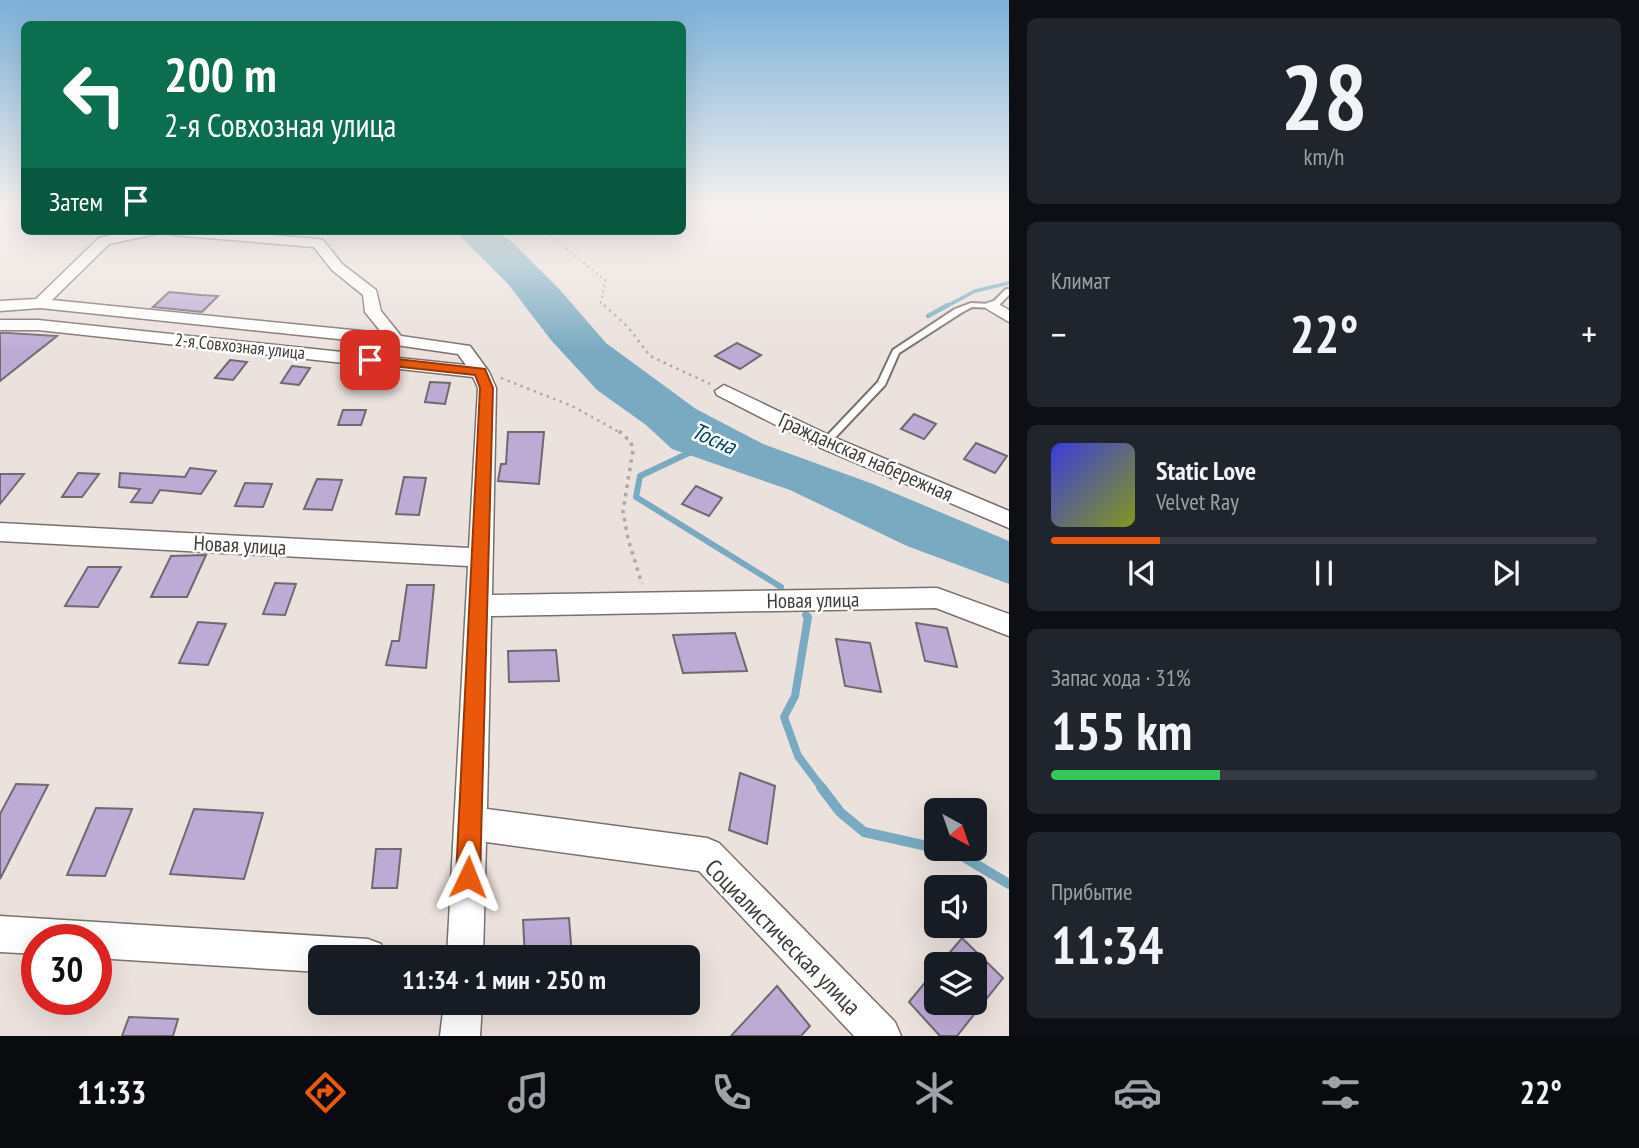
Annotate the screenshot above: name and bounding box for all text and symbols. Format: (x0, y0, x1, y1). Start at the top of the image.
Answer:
text: 28 (1281, 37, 1368, 155)
text: 200 m (164, 42, 277, 106)
icon: left (49, 49, 140, 140)
text: 2-я Совхозная улица (164, 104, 396, 146)
text: km/h (1304, 142, 1344, 171)
icon: arrive (117, 182, 155, 220)
text: Затем (49, 185, 103, 218)
text: Климат (1051, 266, 1110, 295)
text: 22° (1290, 300, 1358, 367)
text: − (1051, 309, 1067, 358)
text: + (1581, 309, 1597, 358)
street label: 2-я Совхозная улица (174, 328, 306, 364)
pin (340, 330, 400, 390)
icon: arrive (351, 341, 389, 379)
street label: Гражданская набережная (775, 406, 957, 508)
water label: Тосна (687, 416, 742, 461)
text: Static Love (1156, 454, 1256, 487)
text: Velvet Ray (1156, 487, 1239, 516)
street label: Новая улица (193, 529, 287, 561)
icon: previous (1123, 554, 1161, 592)
icon: pause (1305, 554, 1343, 592)
icon: next (1487, 554, 1525, 592)
street label: Новая улица (766, 586, 860, 614)
text: Запас хода · 31% (1051, 663, 1191, 692)
text: 155 km (1051, 697, 1192, 764)
north arrow (924, 798, 987, 861)
map controls (924, 798, 987, 1015)
position arrow (431, 840, 505, 914)
street label: Социалистическая улица (698, 852, 868, 1022)
button: sound (924, 875, 987, 938)
text: Прибытие (1051, 877, 1132, 906)
text: 11:34 (1051, 911, 1163, 978)
speed limit sign: 30 (21, 924, 112, 1015)
button: layers (924, 952, 987, 1015)
text: 11:34 · 1 мин · 250 m (402, 963, 606, 996)
icon: directions (301, 1068, 350, 1117)
icon: music (504, 1068, 553, 1117)
icon: phone (707, 1068, 756, 1117)
icon: climate (910, 1068, 959, 1117)
icon: car (1113, 1068, 1162, 1117)
icon: filters (1316, 1068, 1365, 1117)
text: 11:33 (77, 1071, 146, 1113)
text: 22° (1520, 1071, 1562, 1113)

